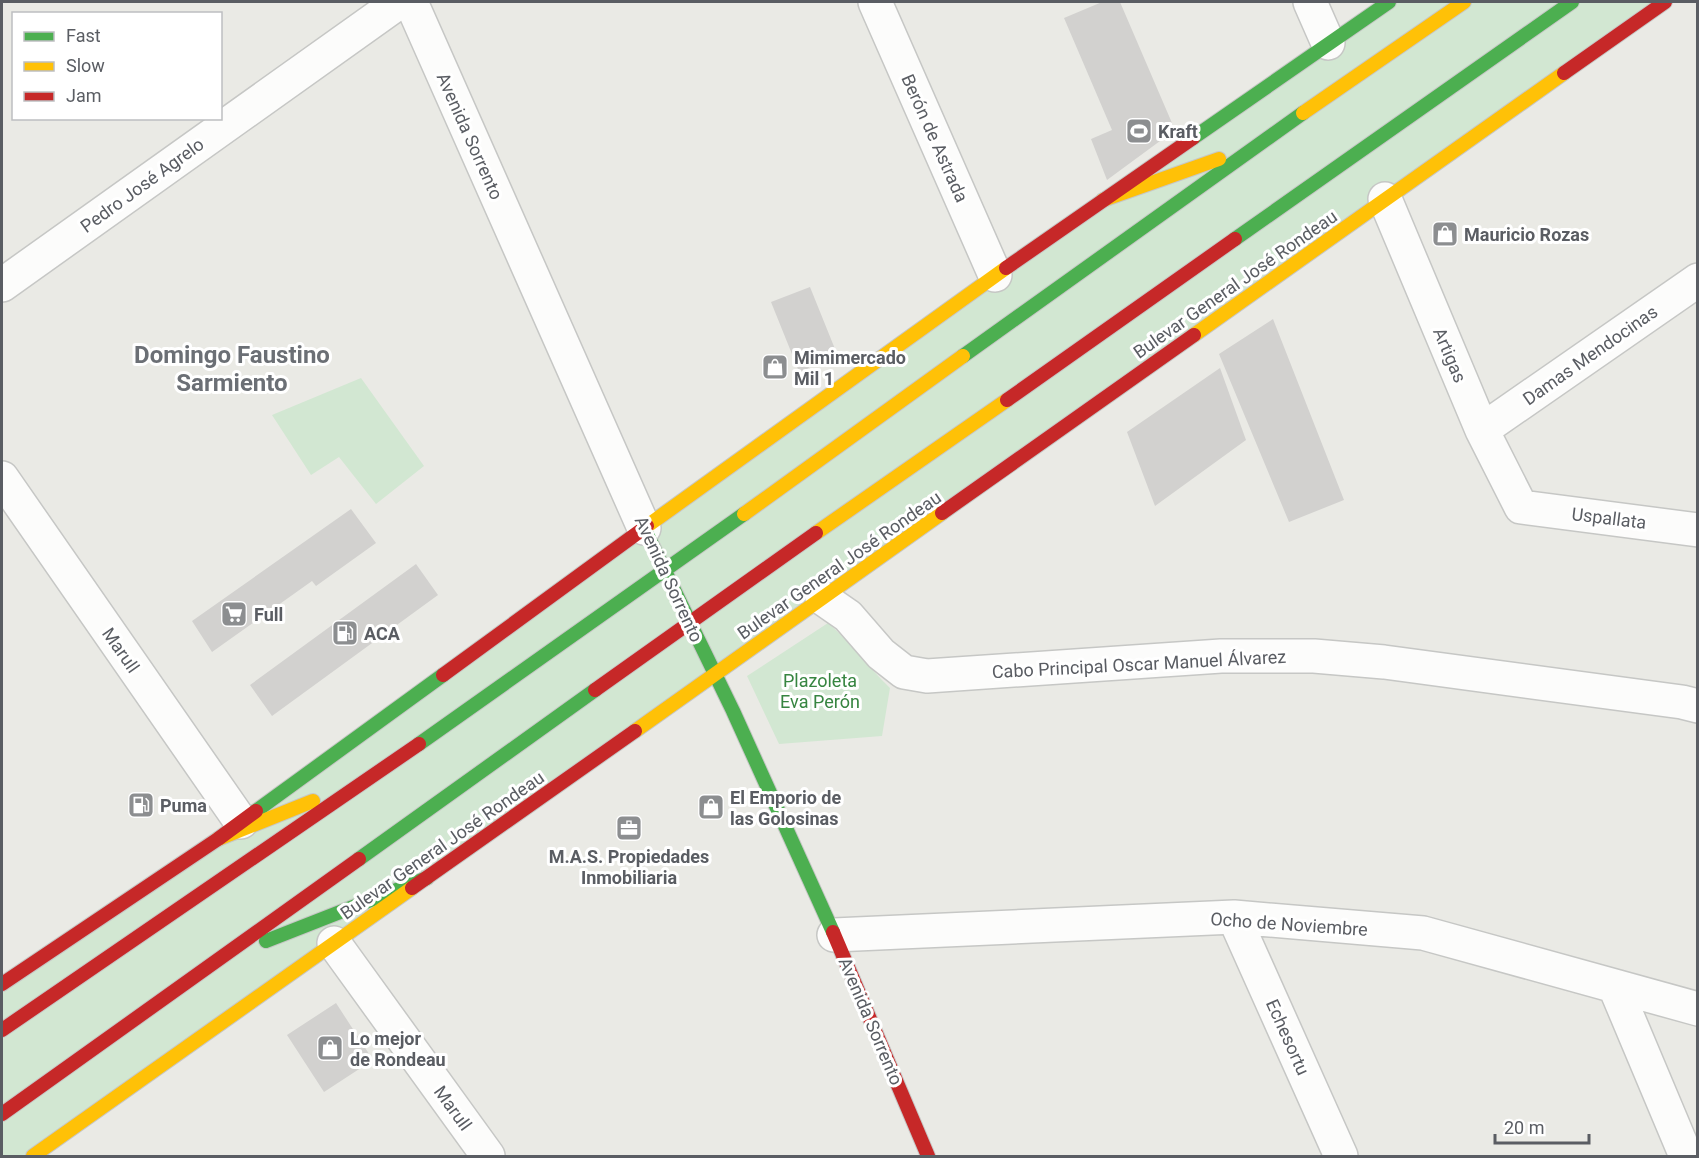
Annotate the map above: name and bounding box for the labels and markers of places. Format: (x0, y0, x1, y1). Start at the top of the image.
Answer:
sports icon: Kraft (1124, 116, 1154, 146)
place label: Kraft (1158, 121, 1198, 142)
shop icon: Mauricio Rozas (1430, 219, 1460, 249)
place label: Mauricio Rozas (1464, 224, 1589, 245)
place label: Mimimercado Mil 1 (794, 347, 906, 389)
shop icon: Mimimercado Mil 1 (760, 352, 790, 382)
supermarket icon: Full (219, 599, 249, 629)
place label: Full (254, 604, 283, 625)
fuel station icon: ACA (330, 618, 360, 648)
place label: ACA (364, 623, 401, 644)
place label: El Emporio de las Golosinas (730, 787, 841, 829)
fuel station icon: Puma (126, 790, 156, 820)
shop icon: El Emporio de las Golosinas (696, 792, 726, 822)
place label: Puma (160, 795, 207, 816)
office icon: M.A.S. Propiedades Inmobiliaria (614, 813, 644, 843)
place label: M.A.S. Propiedades Inmobiliaria (549, 846, 709, 888)
place label: Lo mejor de Rondeau (350, 1028, 446, 1070)
shop icon: Lo mejor de Rondeau (315, 1033, 345, 1063)

